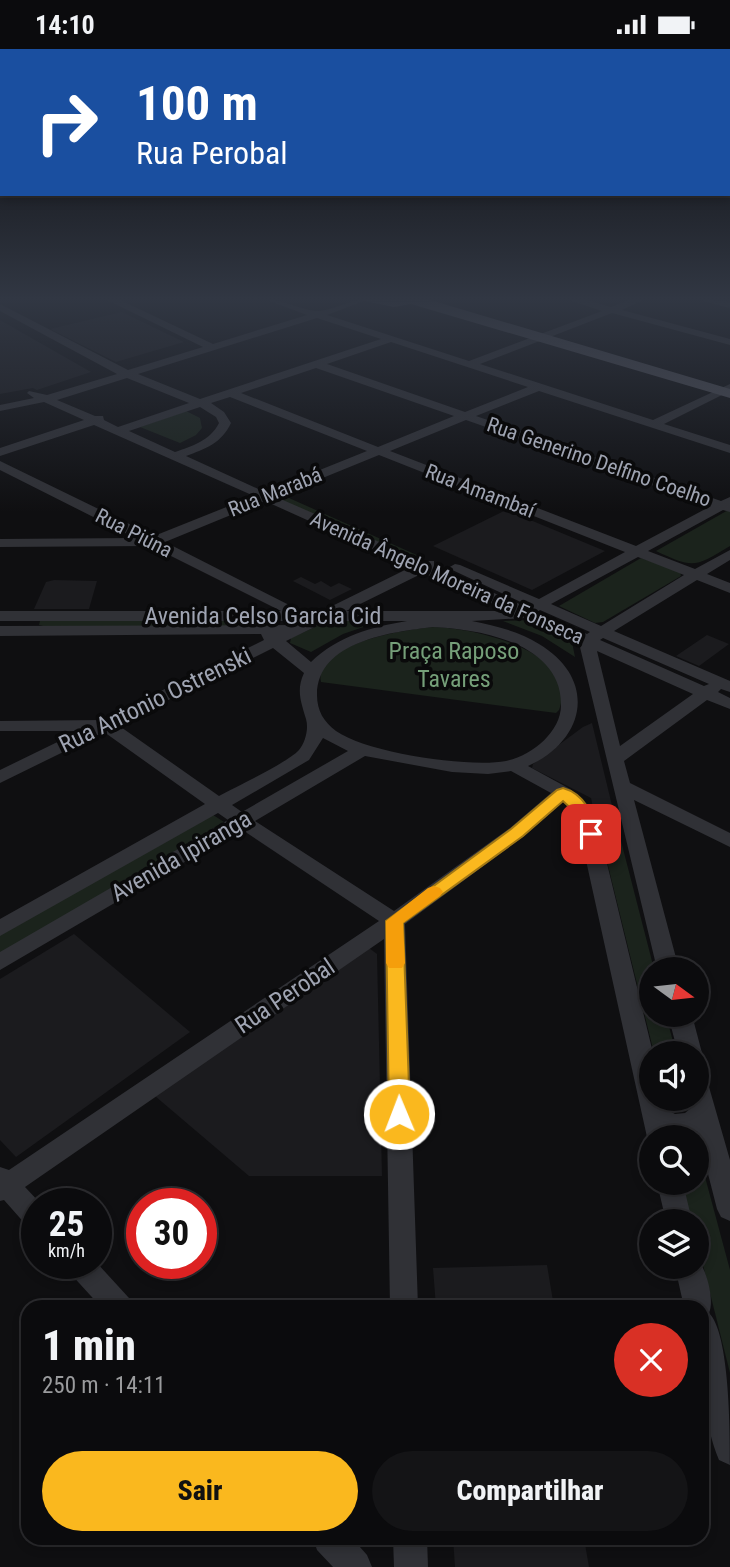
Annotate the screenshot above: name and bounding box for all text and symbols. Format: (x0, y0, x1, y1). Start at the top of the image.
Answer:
text: 14:10 (35, 10, 95, 40)
text: 100 m (136, 75, 258, 132)
icon: right (21, 77, 112, 168)
text: Rua Perobal (136, 134, 288, 172)
street label: Rua Generino Delfino Coelho (484, 412, 714, 512)
street label: Rua Amambaí (422, 459, 539, 523)
street label: Rua Marabá (225, 462, 325, 522)
street label: Rua Piúna (92, 503, 176, 563)
street label: Avenida Ângelo Moreira da Fonseca (307, 507, 587, 649)
street label: Avenida Celso Garcia Cid (145, 602, 381, 630)
park label: Praça Raposo Tavares (389, 637, 519, 693)
street label: Rua Antonio Ostrenski (54, 641, 256, 759)
pin (561, 804, 621, 864)
street label: Avenida Ipiranga (106, 805, 256, 907)
icon: arrive (572, 815, 610, 853)
street label: Rua Perobal (230, 953, 340, 1039)
north arrow (639, 957, 709, 1027)
map controls (639, 957, 709, 1279)
button: sound (639, 1041, 709, 1111)
position arrow (362, 1077, 436, 1151)
button: search (639, 1125, 709, 1195)
speed limit sign: 30 (126, 1188, 217, 1279)
text: 25 (49, 1204, 84, 1245)
button: layers (639, 1209, 709, 1279)
text: km/h (48, 1240, 85, 1261)
text: 1 min (42, 1321, 136, 1370)
button: close (614, 1323, 688, 1397)
text: 250 m · 14:11 (42, 1372, 166, 1399)
button: Sair (42, 1451, 358, 1531)
button: Compartilhar (372, 1451, 688, 1531)

